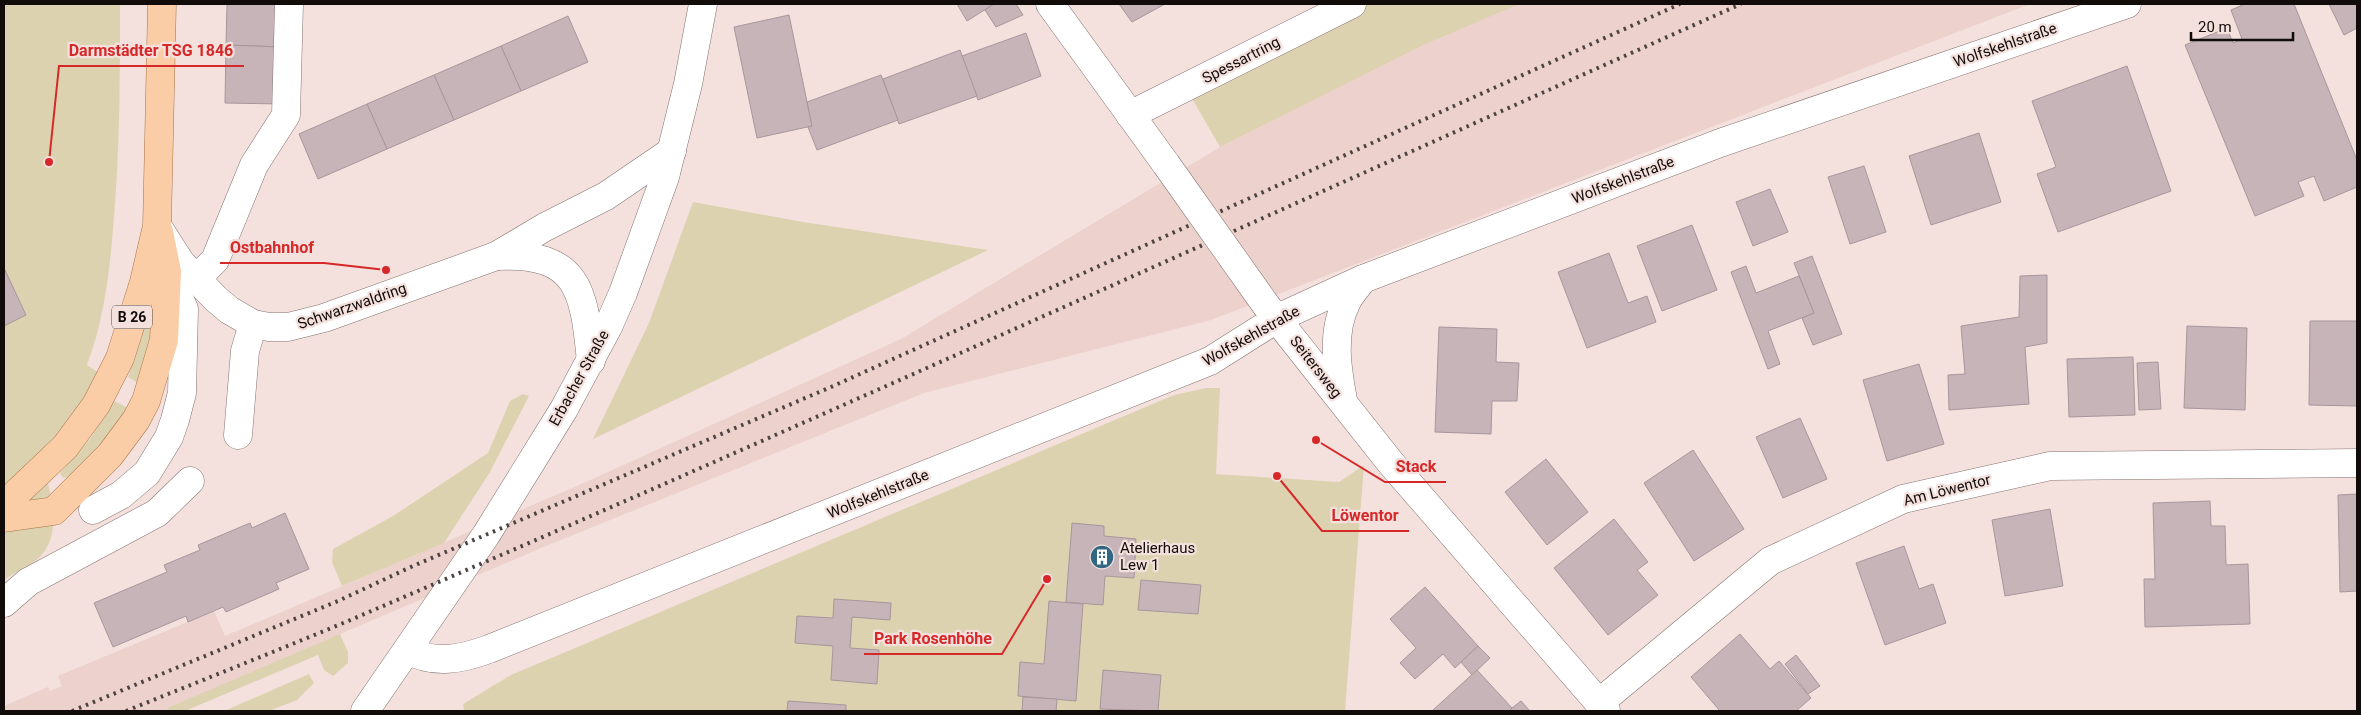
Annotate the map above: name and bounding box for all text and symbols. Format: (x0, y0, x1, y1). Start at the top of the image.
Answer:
scale bar (2191, 10, 2294, 42)
text: 20 m (2198, 18, 2232, 36)
street label: Wolfskehlstraße (1951, 19, 2059, 71)
street label: Spessartring (1199, 33, 1283, 87)
callout: Darmstädter TSG 1846 (59, 35, 244, 66)
text: Darmstädter TSG 1846 (69, 41, 233, 60)
street label: Wolfskehlstraße (1569, 152, 1677, 208)
callout: Ostbahnhof (220, 232, 324, 263)
text: Ostbahnhof (230, 238, 314, 257)
street label: Schwarzwaldring (295, 279, 409, 333)
street label: Wolfskehlstraße (1199, 302, 1303, 370)
road number: B 26 (112, 306, 152, 328)
street label: Erbacher Straße (545, 327, 613, 429)
street label: Seitersweg (1286, 332, 1346, 402)
callout: Stack (1385, 451, 1446, 482)
text: Stack (1396, 457, 1437, 476)
street label: Wolfskehlstraße (825, 465, 931, 523)
street label: Am Löwentor (1902, 470, 1992, 510)
callout: Löwentor (1322, 500, 1409, 531)
text: Löwentor (1331, 506, 1399, 525)
place label: Atelierhaus Lew 1 (1120, 539, 1195, 574)
building icon: Atelierhaus Lew 1 (1089, 544, 1115, 570)
callout: Park Rosenhöhe (864, 623, 1002, 654)
text: Park Rosenhöhe (874, 629, 992, 648)

